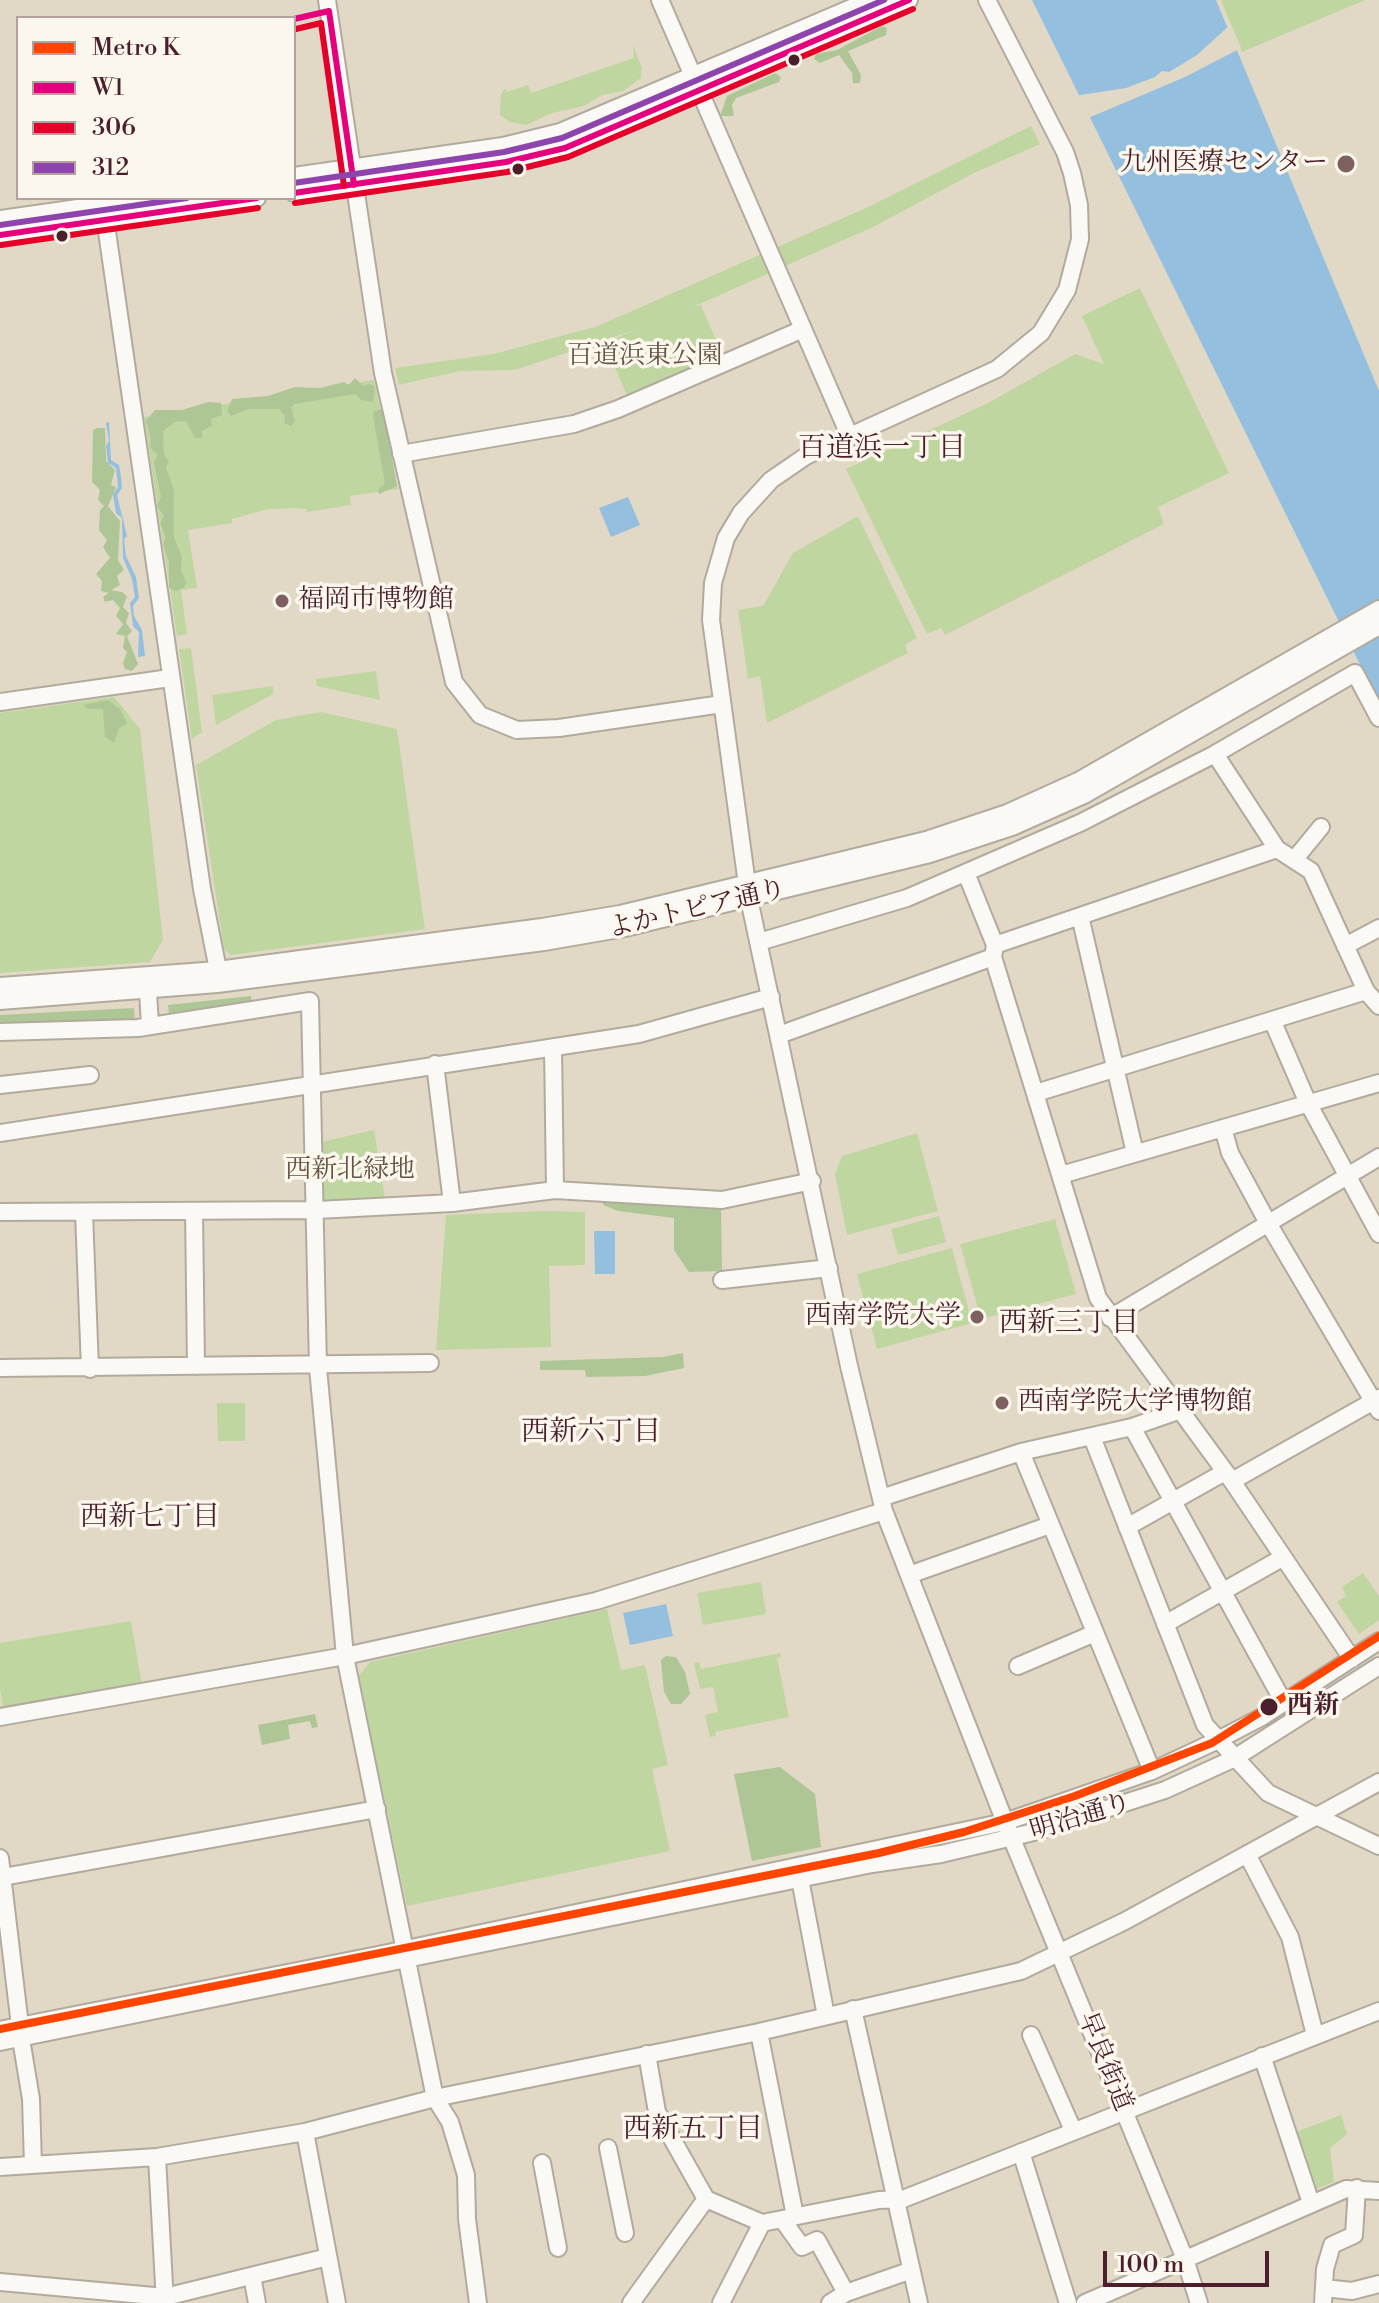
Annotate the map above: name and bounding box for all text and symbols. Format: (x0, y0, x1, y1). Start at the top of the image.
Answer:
legend (16, 16, 296, 200)
text: Metro K (92, 33, 180, 63)
unlabelled marker (786, 52, 802, 68)
text: W1 (92, 73, 124, 103)
text: 306 (92, 113, 136, 143)
place label: 九州医療センター (1120, 148, 1328, 180)
text: 312 (92, 153, 129, 183)
marker: 九州医療センター (1335, 153, 1357, 175)
unlabelled marker (510, 161, 526, 177)
unlabelled marker (54, 228, 70, 244)
park label: 百道浜東公園 (567, 341, 723, 373)
district label: 百道浜一丁目 (798, 432, 966, 466)
place label: 福岡市博物館 (298, 585, 454, 617)
marker: 福岡市博物館 (273, 592, 291, 610)
street label: よかトピア通り (605, 874, 789, 946)
park label: 西新北緑地 (285, 1155, 415, 1187)
place label: 西南学院大学 (805, 1301, 961, 1333)
district label: 西新三丁目 (999, 1307, 1139, 1341)
marker: 西南学院大学 (968, 1308, 986, 1326)
place label: 西南学院大学博物館 (1018, 1387, 1252, 1419)
marker: 西南学院大学博物館 (993, 1394, 1011, 1412)
district label: 西新六丁目 (521, 1416, 661, 1450)
district label: 西新七丁目 (80, 1501, 220, 1535)
place label: 西新 (1287, 1691, 1339, 1723)
marker: 西新 (1258, 1696, 1280, 1718)
street label: 明治通り (1027, 1788, 1135, 1848)
street label: 早良街道 (1070, 2008, 1138, 2116)
district label: 西新五丁目 (623, 2113, 763, 2147)
scale bar (1107, 2235, 1273, 2285)
text: 100 m (1117, 2250, 1184, 2280)

